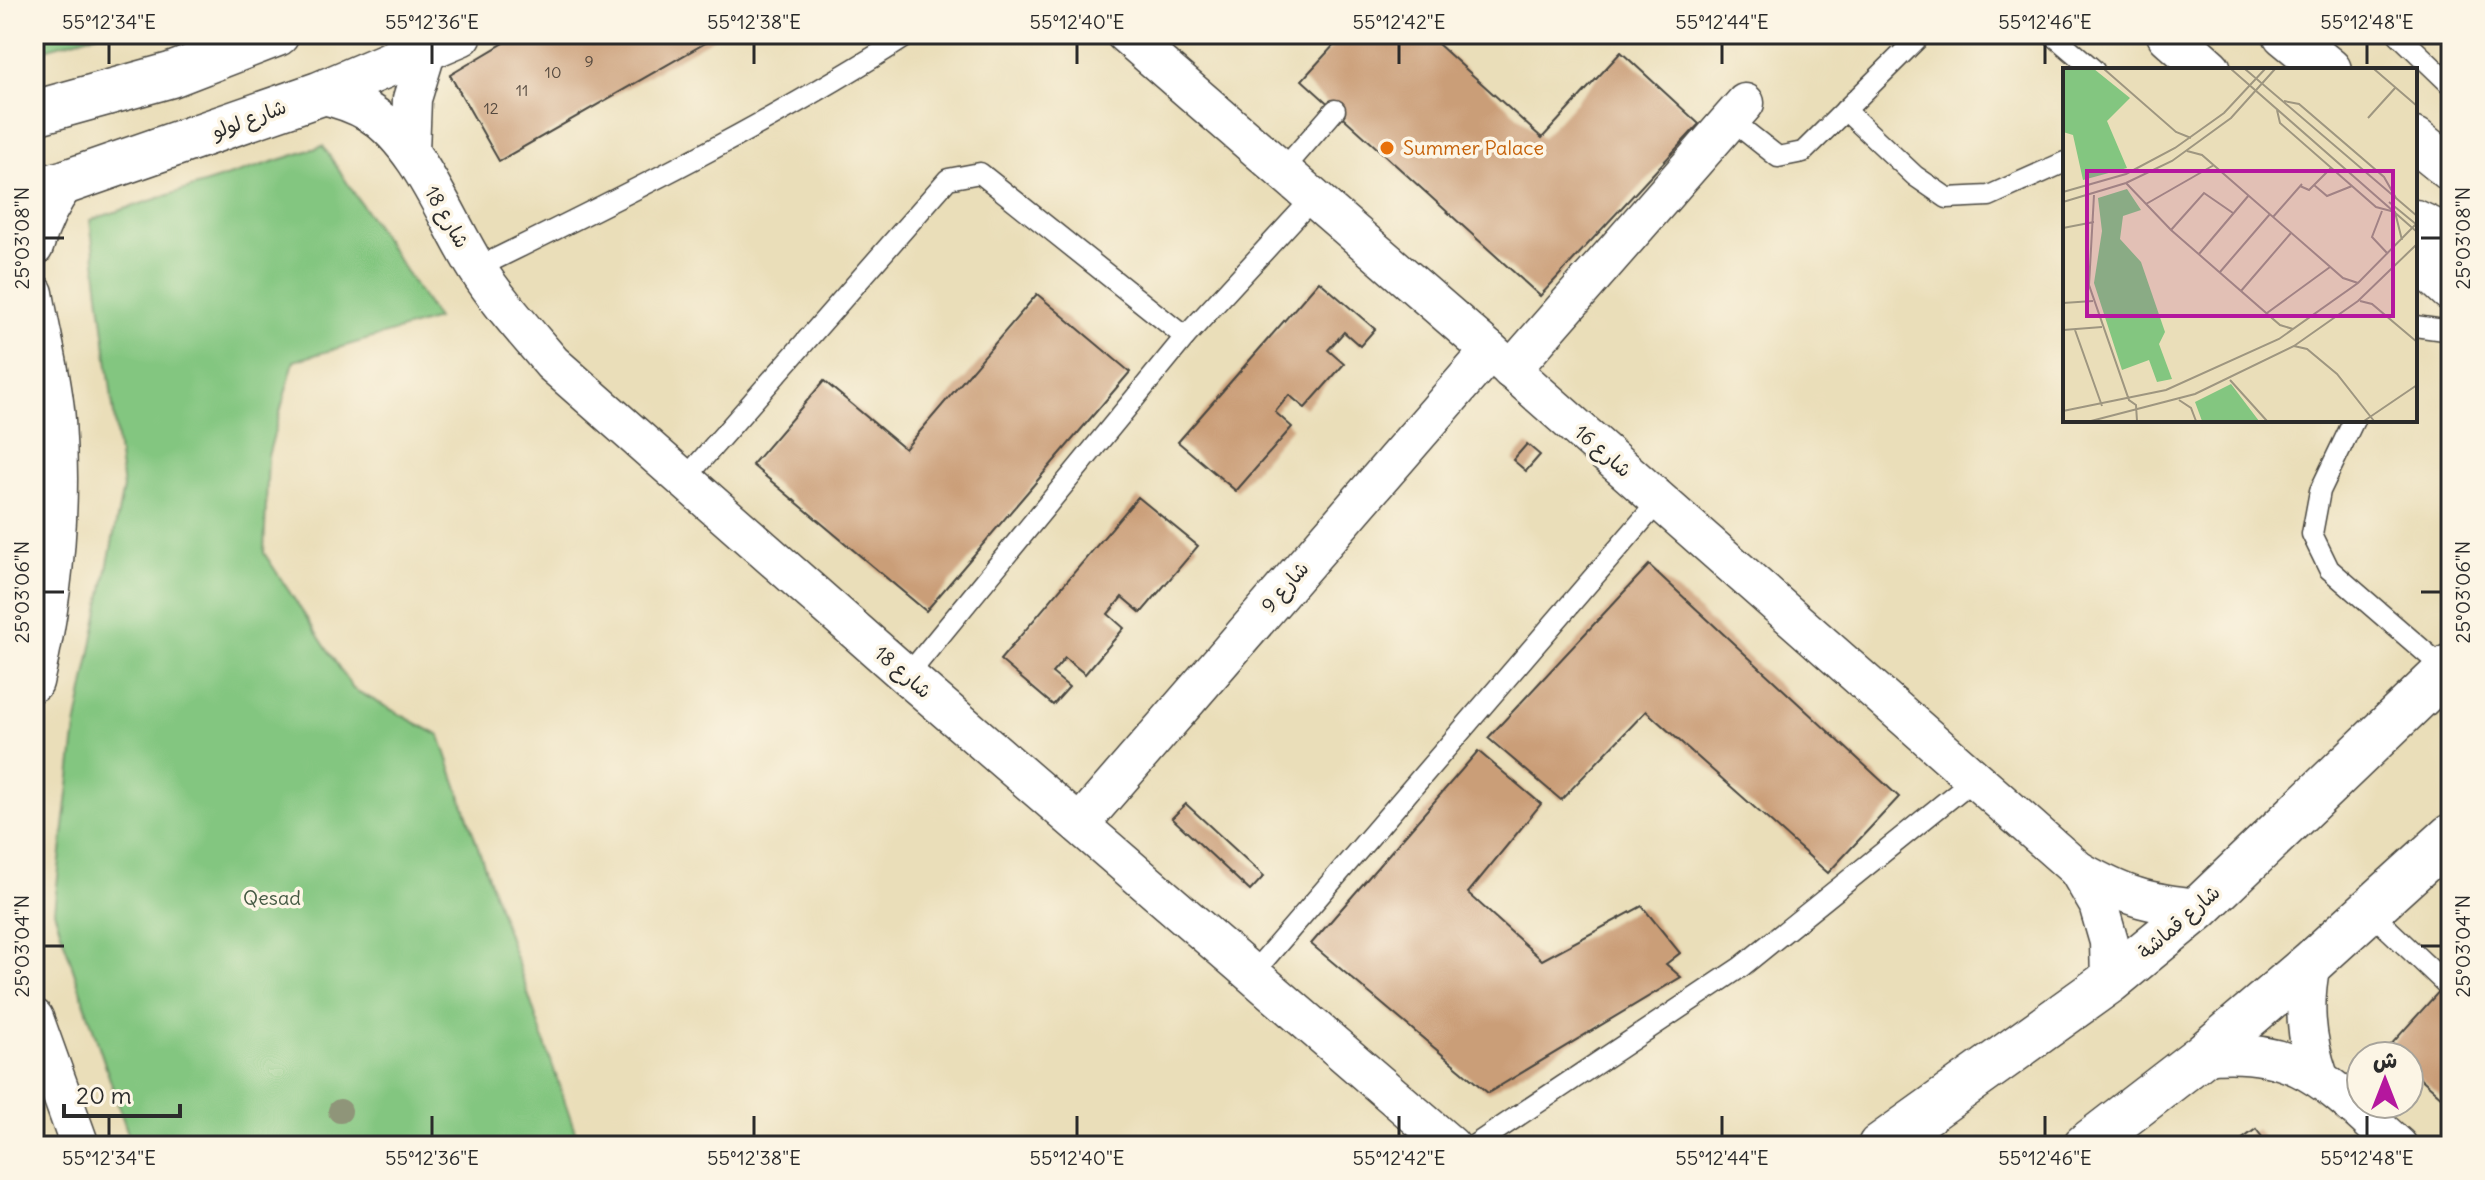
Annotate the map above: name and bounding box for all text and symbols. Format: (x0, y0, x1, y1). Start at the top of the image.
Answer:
text: 55°12'34"E (62, 9, 156, 34)
text: 55°12'36"E (385, 9, 479, 34)
text: 55°12'38"E (707, 9, 801, 34)
text: 55°12'40"E (1029, 9, 1125, 34)
text: 55°12'42"E (1353, 9, 1445, 34)
text: 55°12'44"E (1675, 9, 1769, 34)
text: 55°12'46"E (1998, 9, 2092, 34)
text: 55°12'48"E (2320, 9, 2414, 34)
house number: 9 (584, 51, 594, 71)
house number: 10 (545, 62, 561, 82)
inset map (2063, 68, 2417, 422)
house number: 11 (516, 80, 528, 100)
street label: شارع لولو (207, 94, 290, 146)
house number: 12 (483, 98, 499, 118)
place label: Summer Palace (1403, 135, 1544, 160)
marker: Summer Palace (1378, 139, 1396, 157)
street label: شارع 18 (418, 181, 475, 253)
text: 25°03'08"N (9, 187, 34, 289)
text: 25°03'08"N (2450, 187, 2475, 289)
street label: شارع 16 (1568, 419, 1637, 484)
text: 25°03'06"N (9, 541, 34, 643)
text: 25°03'06"N (2450, 541, 2475, 643)
street label: شارع 9 (1256, 556, 1315, 619)
street label: شارع 18 (868, 640, 937, 705)
street label: شارع قماشة (2133, 879, 2226, 965)
park label: Qesad (243, 885, 301, 910)
text: 25°03'04"N (9, 895, 34, 997)
text: 25°03'04"N (2450, 895, 2475, 997)
north arrow (2345, 1040, 2425, 1120)
text: ش (2373, 1046, 2397, 1074)
scale bar (64, 1068, 180, 1118)
text: 20 m (76, 1080, 132, 1110)
text: 55°12'34"E (62, 1145, 156, 1170)
text: 55°12'36"E (385, 1145, 479, 1170)
text: 55°12'38"E (707, 1145, 801, 1170)
text: 55°12'40"E (1029, 1145, 1125, 1170)
text: 55°12'42"E (1353, 1145, 1445, 1170)
text: 55°12'44"E (1675, 1145, 1769, 1170)
text: 55°12'46"E (1998, 1145, 2092, 1170)
text: 55°12'48"E (2320, 1145, 2414, 1170)

